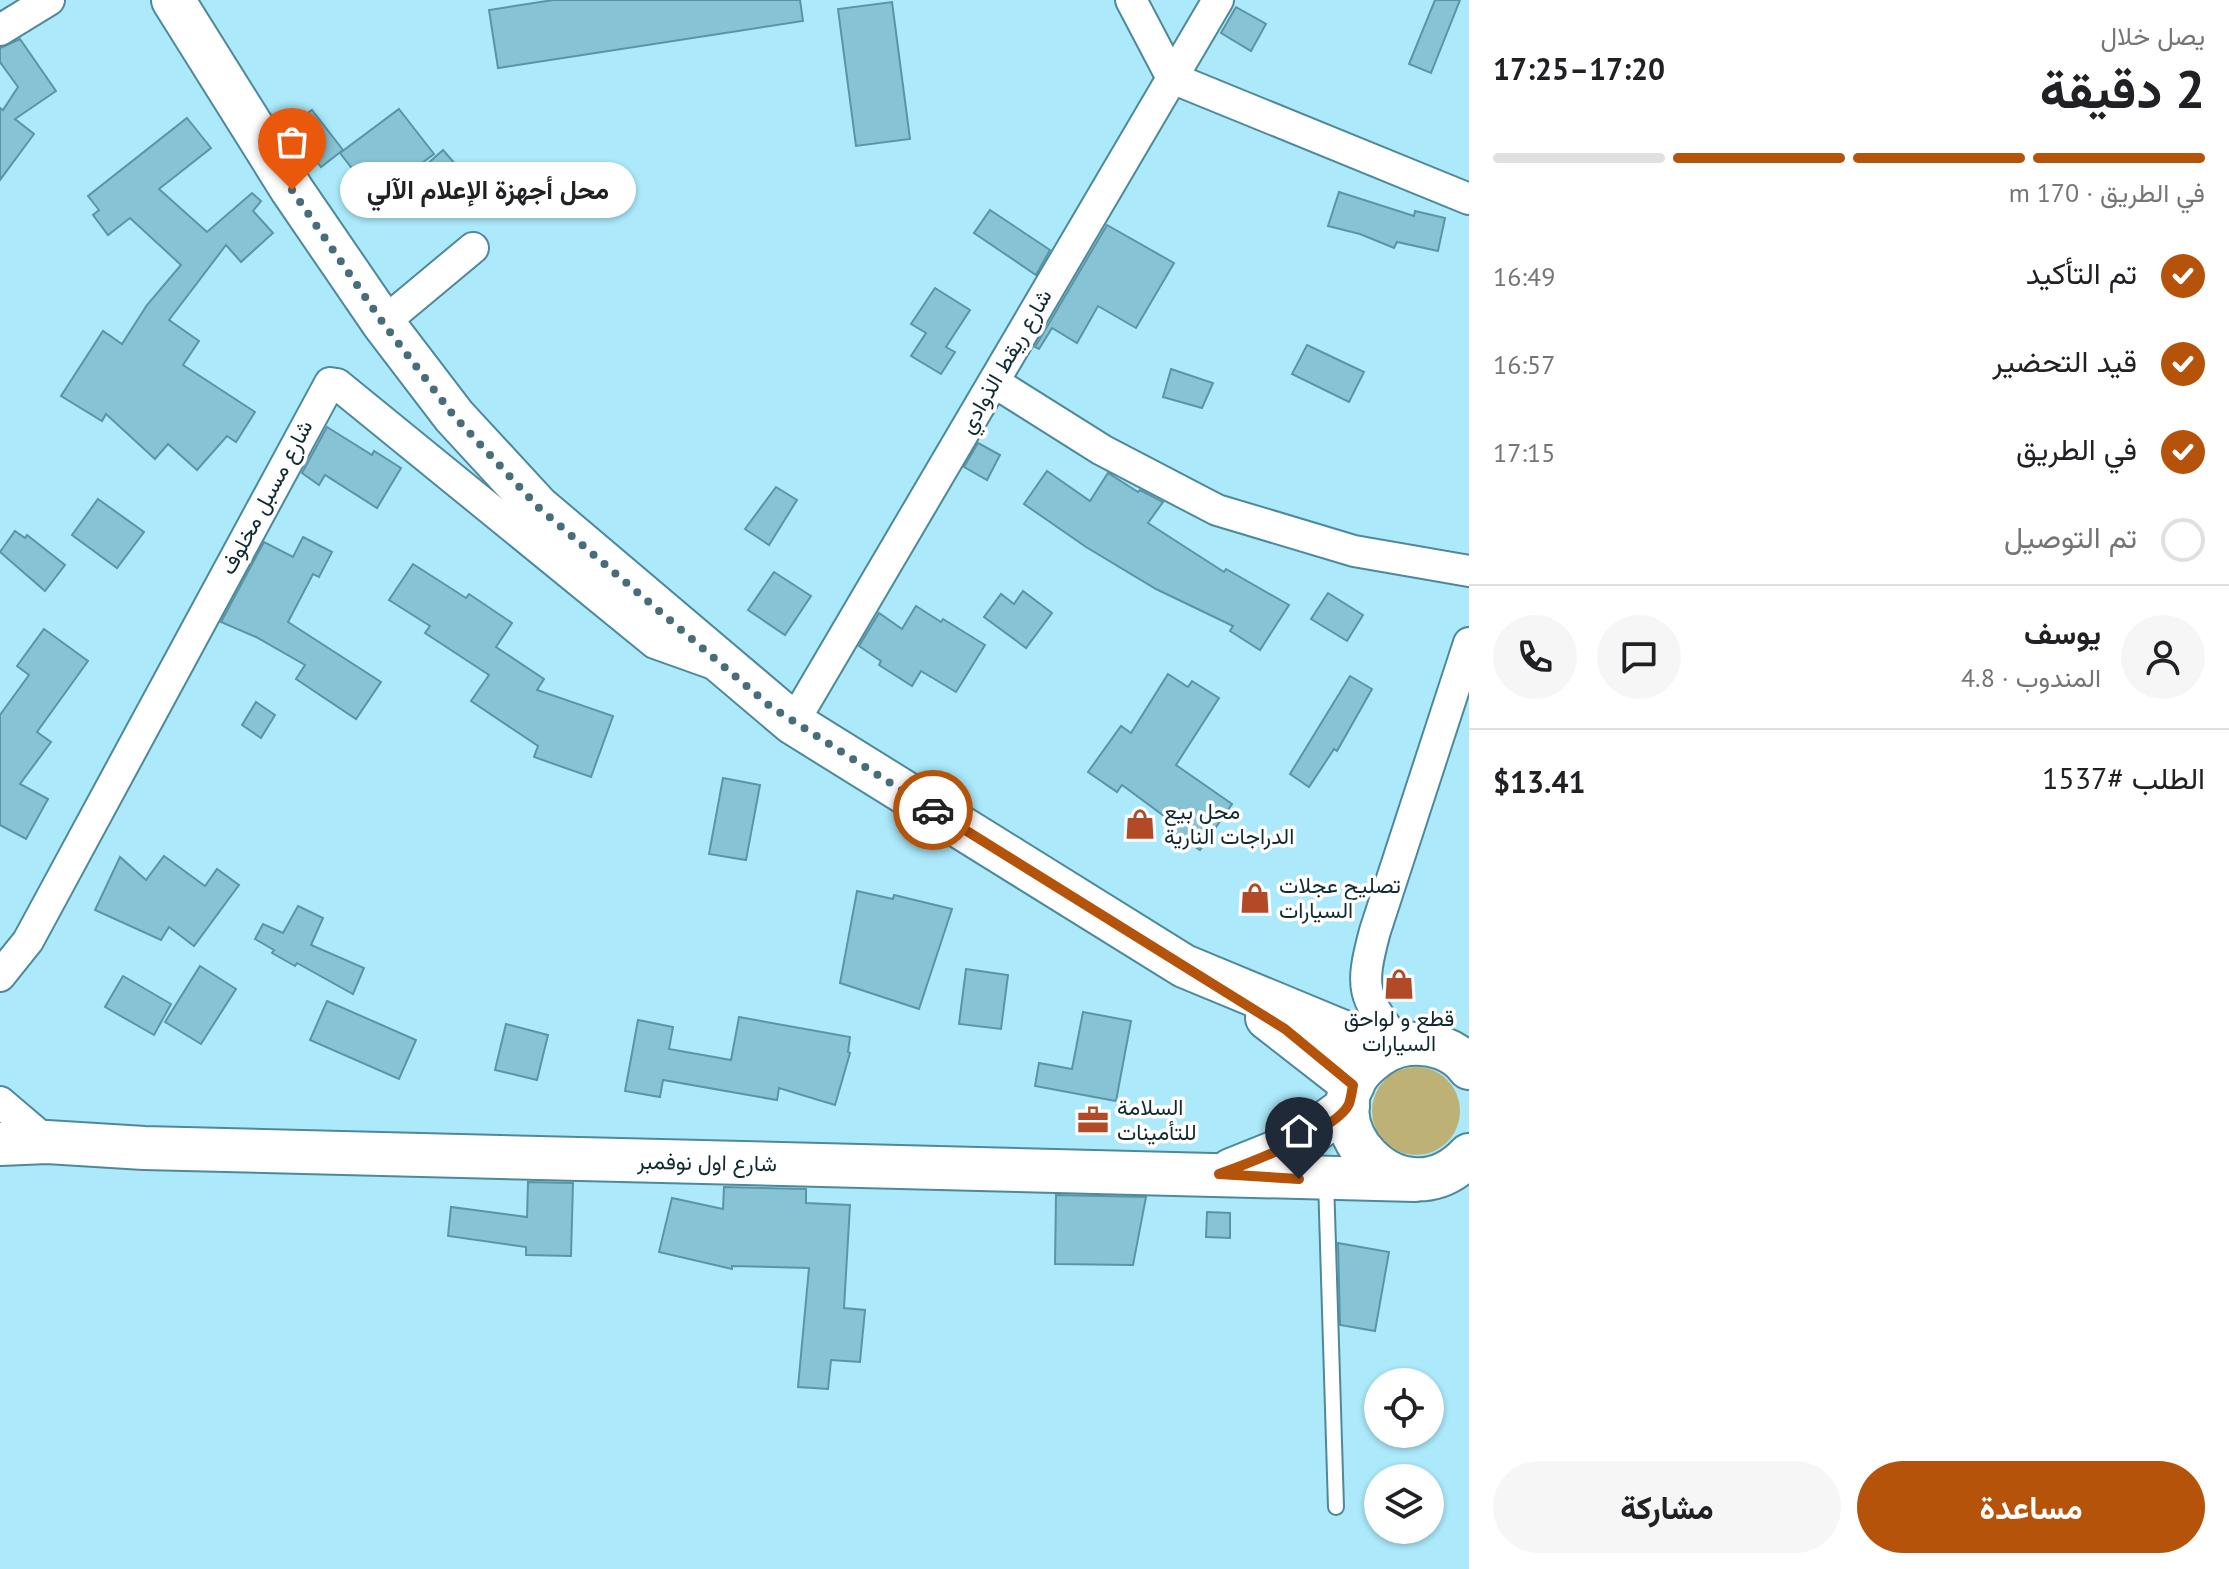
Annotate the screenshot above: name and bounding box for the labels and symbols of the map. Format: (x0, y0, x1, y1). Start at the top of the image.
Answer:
pin (258, 108, 326, 190)
callout: محل أجهزة الإعلام الآلي (340, 162, 636, 218)
street label: شارع ريقط الذوادي (952, 284, 1062, 441)
street label: شارع مسبل مخلوف (213, 415, 319, 580)
courier (893, 770, 973, 850)
place label: محل بيع الدراجات النارية (1164, 797, 1294, 850)
shop icon: محل بيع الدراجات النارية (1123, 807, 1157, 841)
place label: تصليح عجلات السيارات (1279, 871, 1401, 924)
shop icon: تصليح عجلات السيارات (1238, 881, 1272, 915)
shop icon: قطع و لواحق السيارات (1382, 967, 1416, 1001)
place label: قطع و لواحق السيارات (1344, 1004, 1454, 1057)
place label: السلامة للتأمينات (1117, 1093, 1197, 1146)
pin (1265, 1097, 1333, 1179)
office icon: السلامة للتأمينات (1076, 1103, 1110, 1137)
street label: شارع اول نوفمبر (636, 1147, 777, 1178)

